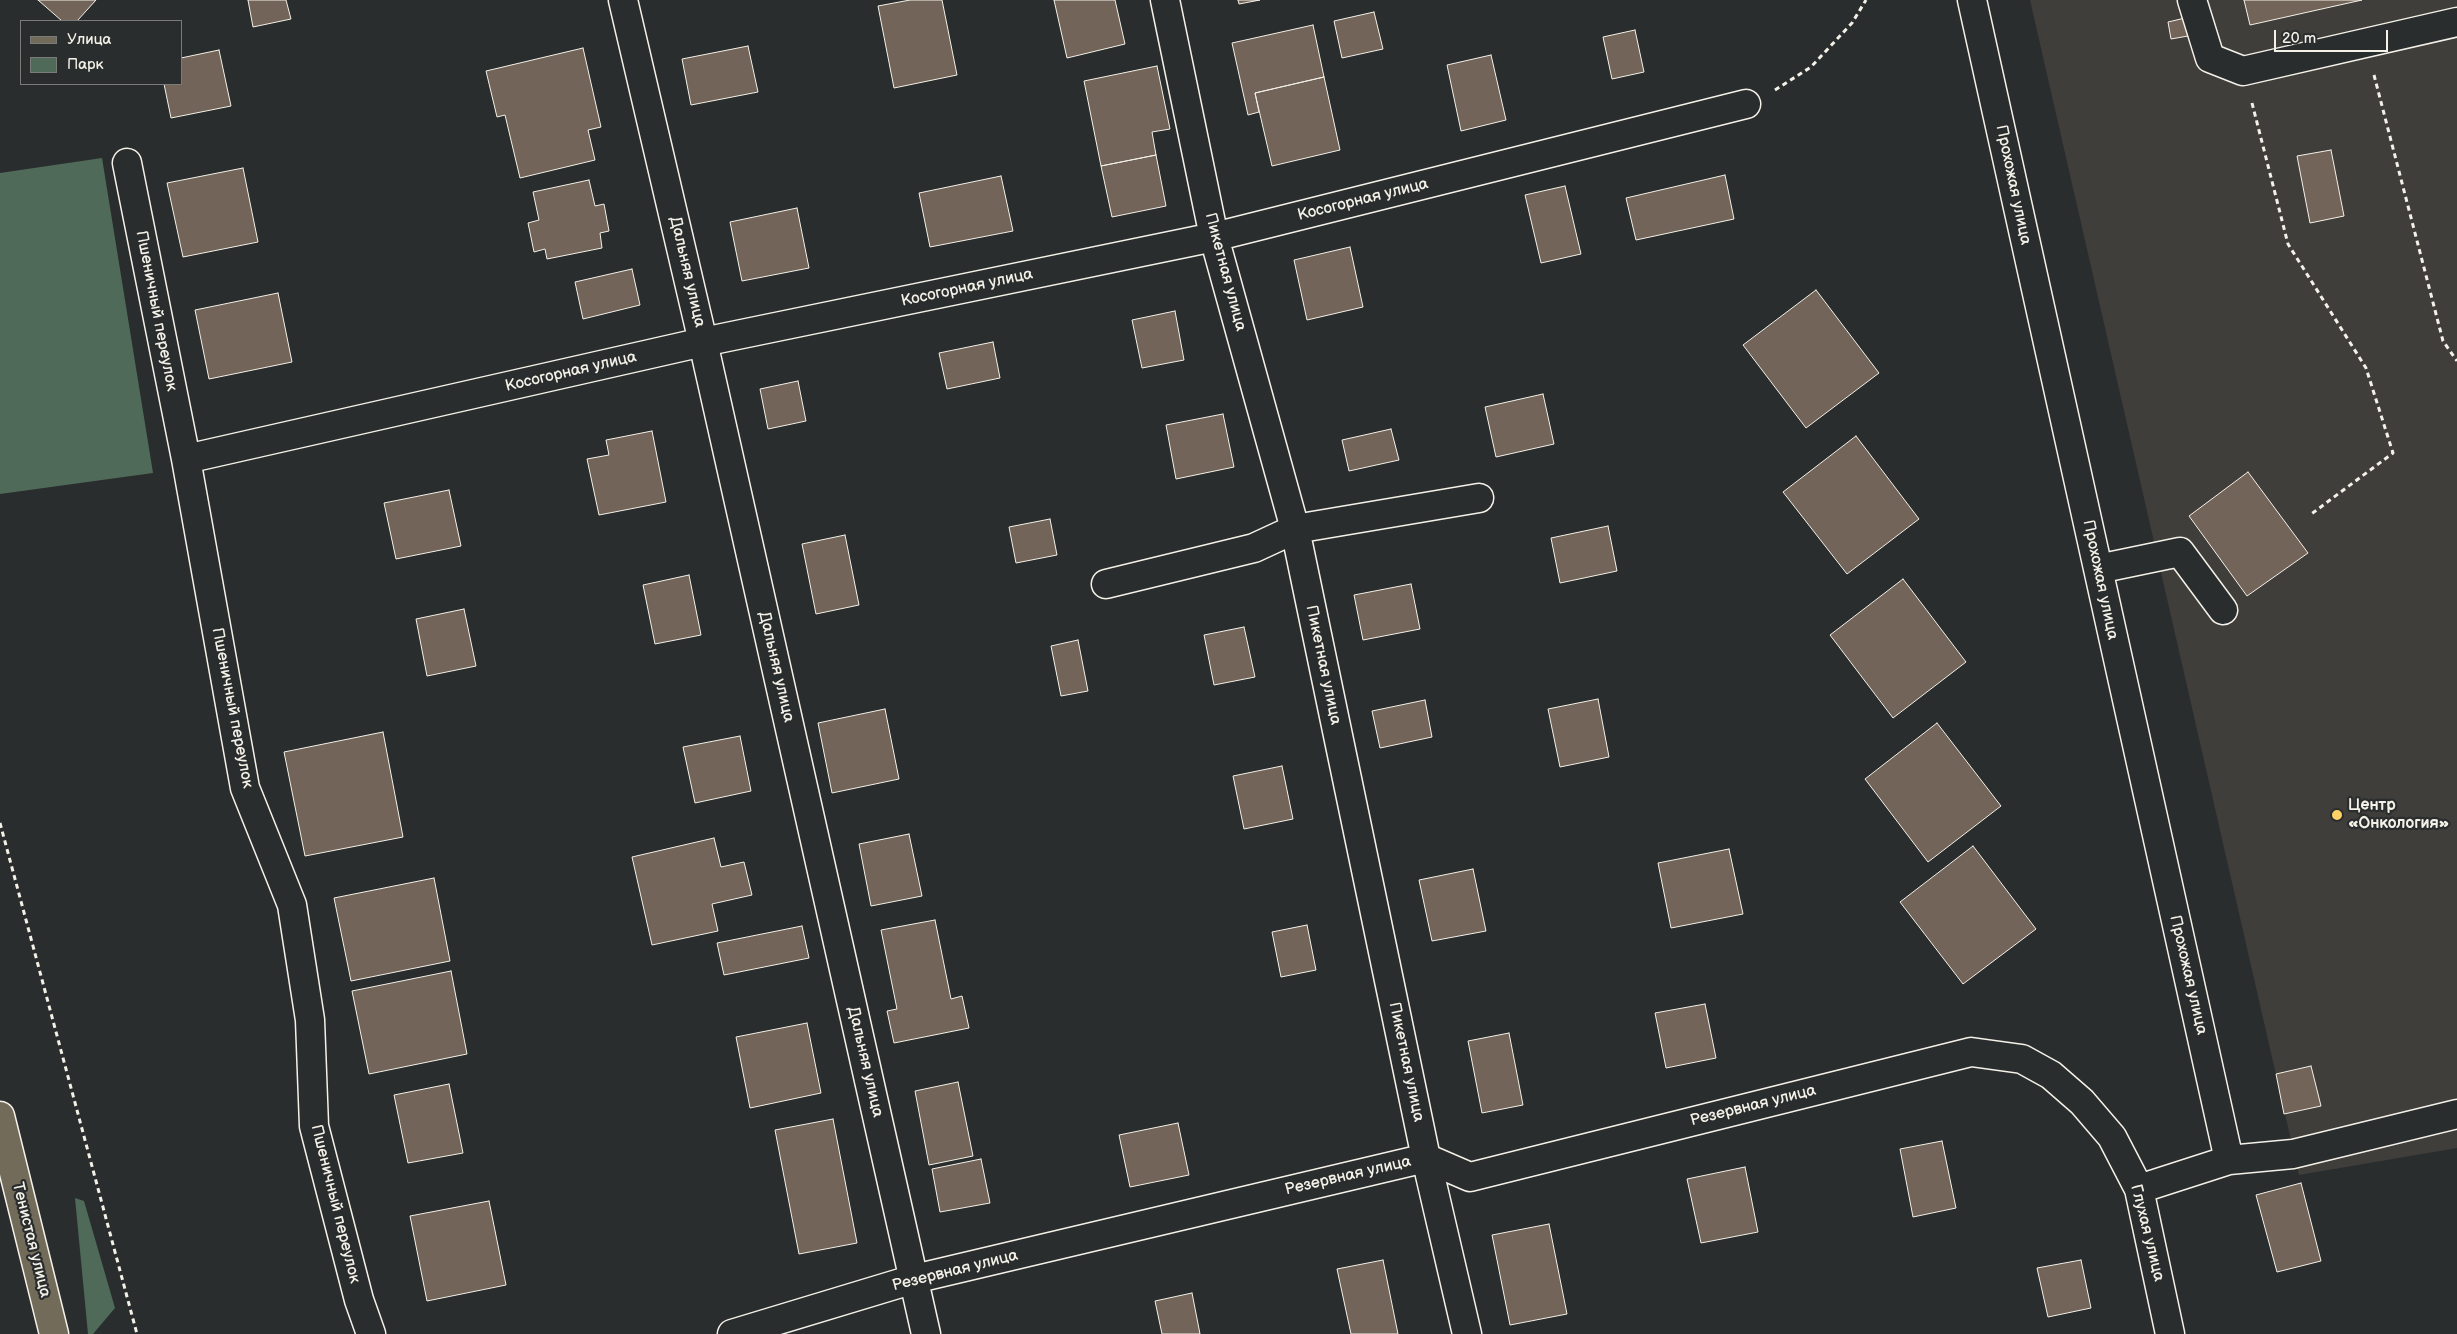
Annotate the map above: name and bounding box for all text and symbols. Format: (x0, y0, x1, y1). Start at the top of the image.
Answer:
legend (20, 20, 182, 85)
scale bar (2277, 20, 2391, 52)
text: 20 m (2282, 29, 2316, 48)
text: Улица (67, 30, 111, 49)
text: Парк (67, 55, 104, 74)
street label: Прохожая улица (1991, 123, 2035, 247)
street label: Косогорная улица (1296, 174, 1430, 226)
street label: Пикетная улица (1200, 211, 1250, 333)
street label: Дальняя улица (665, 215, 709, 329)
street label: Пшеничный переулок (131, 229, 181, 393)
street label: Косогорная улица (899, 265, 1035, 311)
street label: Косогорная улица (504, 348, 638, 396)
street label: Прохожая улица (2078, 518, 2122, 642)
street label: Пикетная улица (1301, 603, 1345, 727)
street label: Дальняя улица (754, 610, 798, 724)
street label: Пшеничный переулок (207, 626, 257, 790)
place label: Центр «Онкология» (2348, 796, 2449, 834)
marker: Центр «Онкология» (2330, 808, 2344, 822)
street label: Прохожая улица (2165, 913, 2211, 1037)
street label: Пикетная улица (1384, 1000, 1428, 1124)
street label: Дальняя улица (843, 1005, 887, 1119)
street label: Резервная улица (1688, 1081, 1818, 1131)
street label: Пшеничный переулок (306, 1123, 364, 1285)
street label: Резервная улица (1283, 1152, 1413, 1200)
street label: Тенистая улица (7, 1180, 55, 1300)
street label: Глухая улица (2126, 1183, 2168, 1283)
street label: Резервная улица (890, 1246, 1020, 1296)

